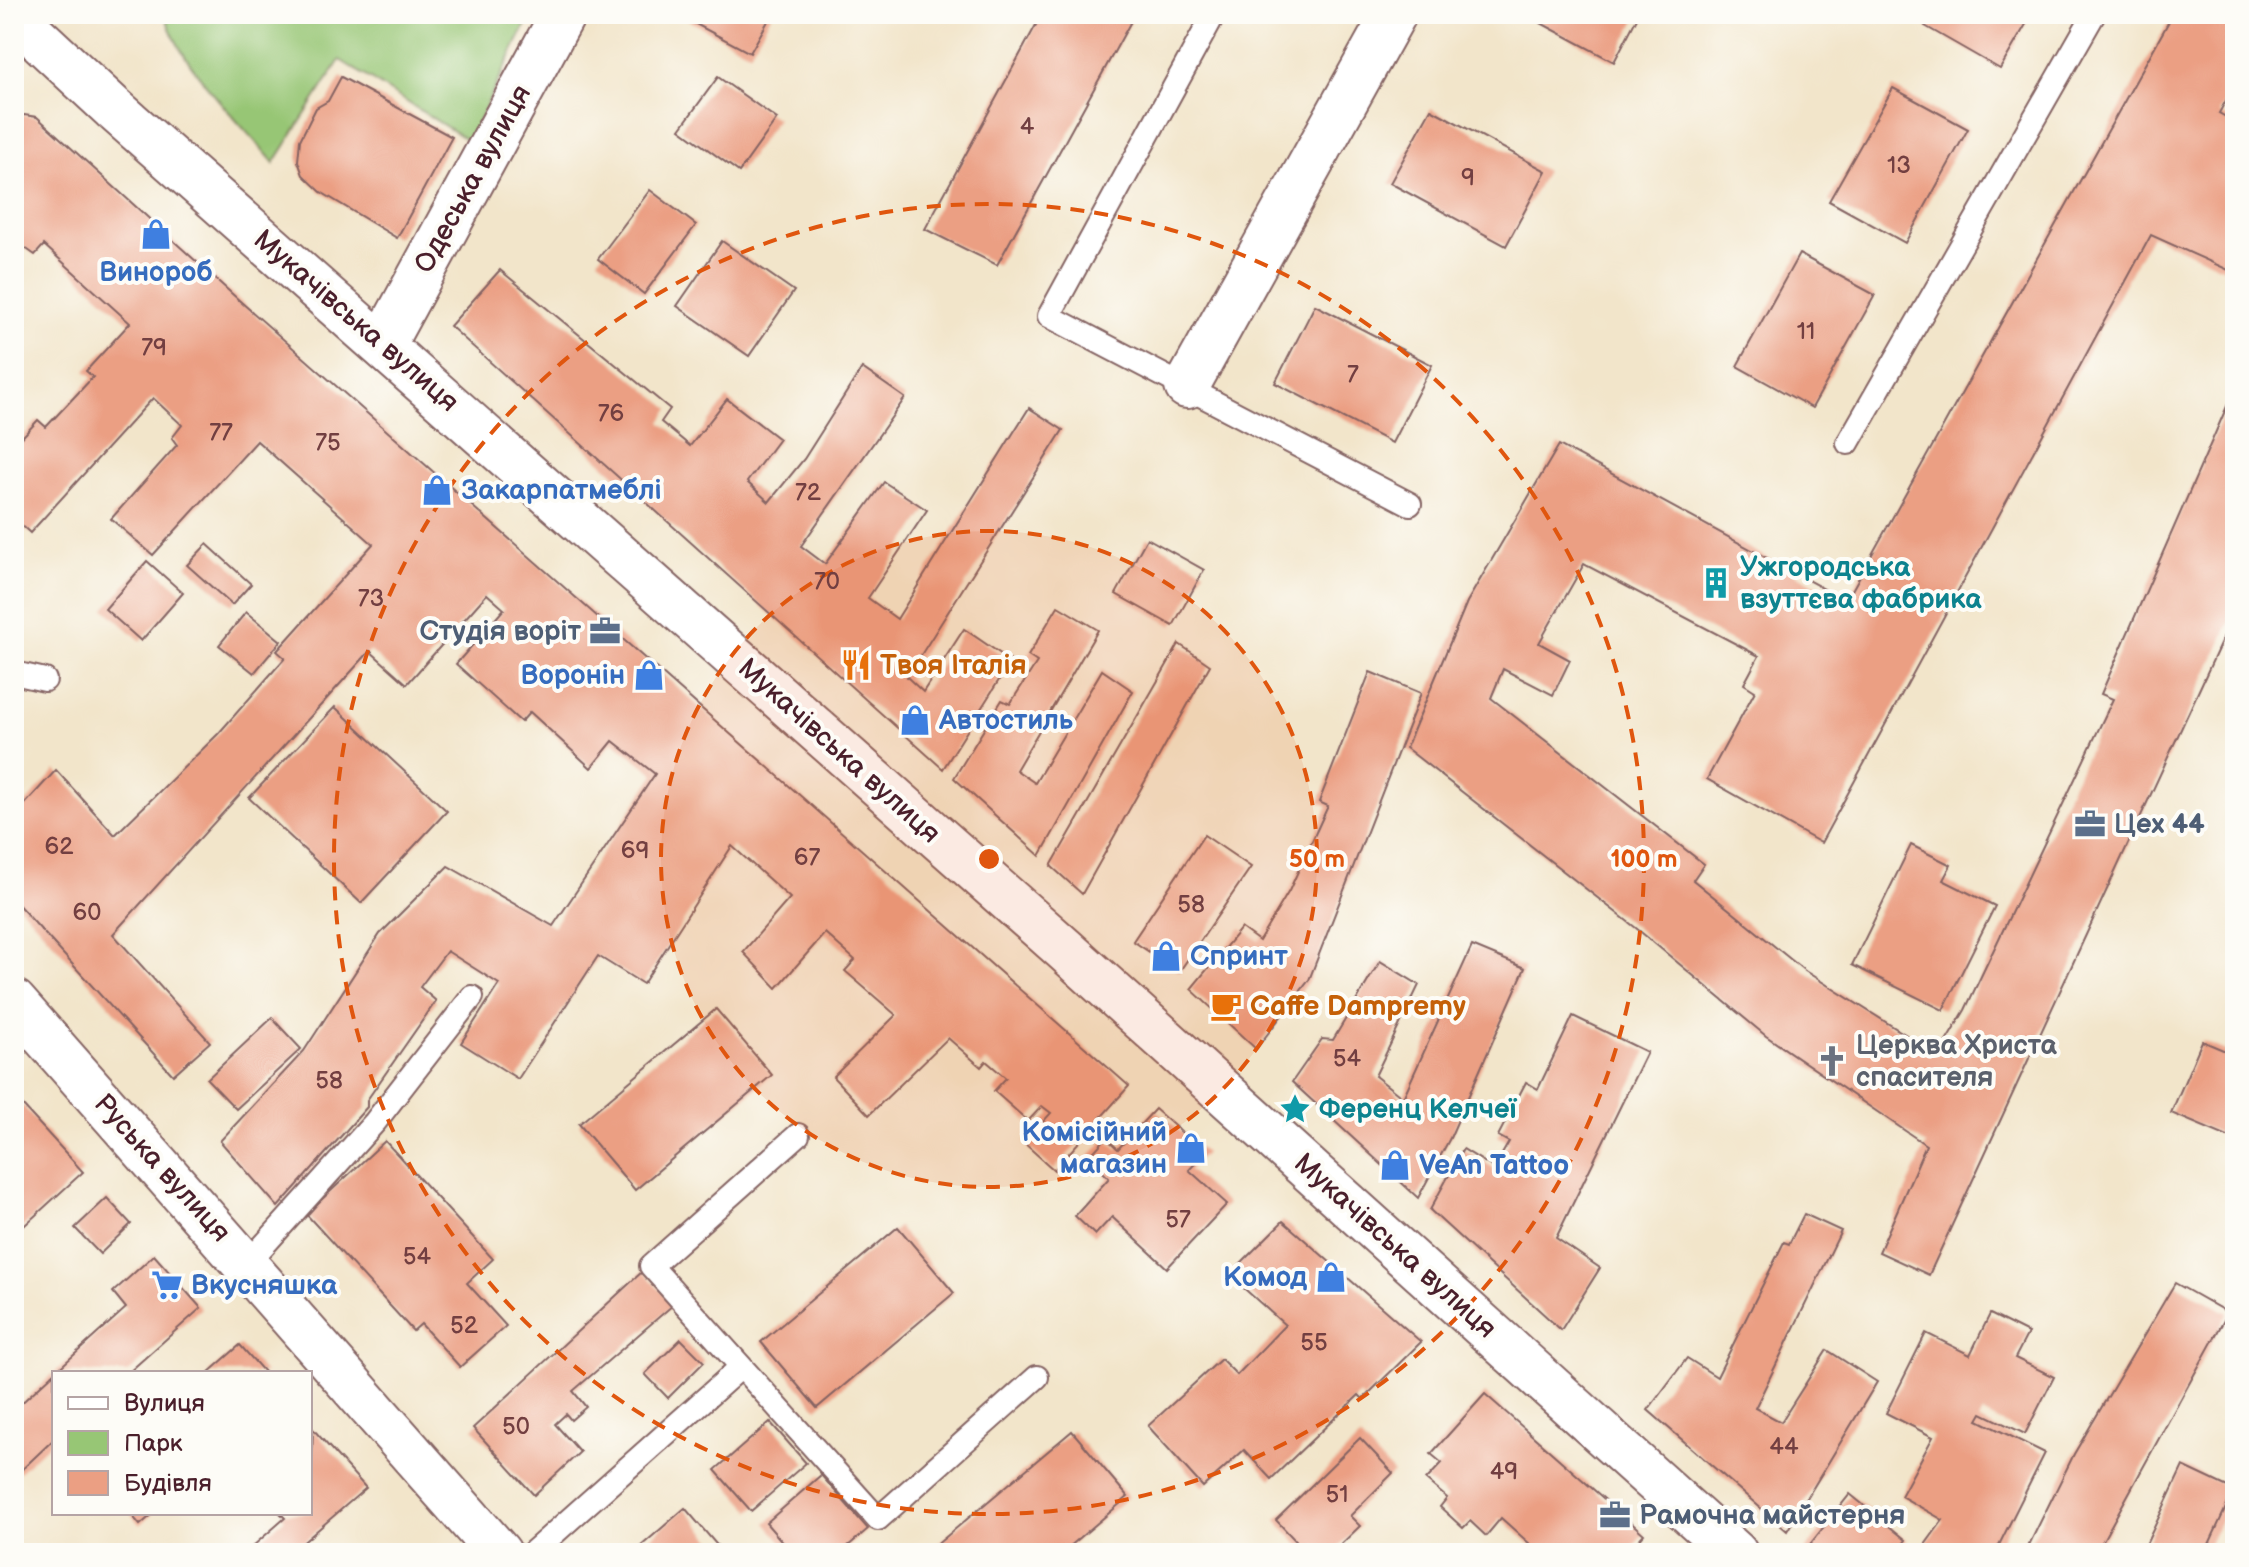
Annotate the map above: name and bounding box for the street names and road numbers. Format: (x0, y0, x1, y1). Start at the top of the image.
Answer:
street label: Одеська вулиця (408, 79, 538, 279)
street label: Мукачівська вулиця (247, 223, 465, 419)
street label: Мукачівська вулиця (731, 652, 947, 850)
street label: Руська вулиця (87, 1087, 237, 1249)
street label: Мукачівська вулиця (1287, 1147, 1503, 1345)

